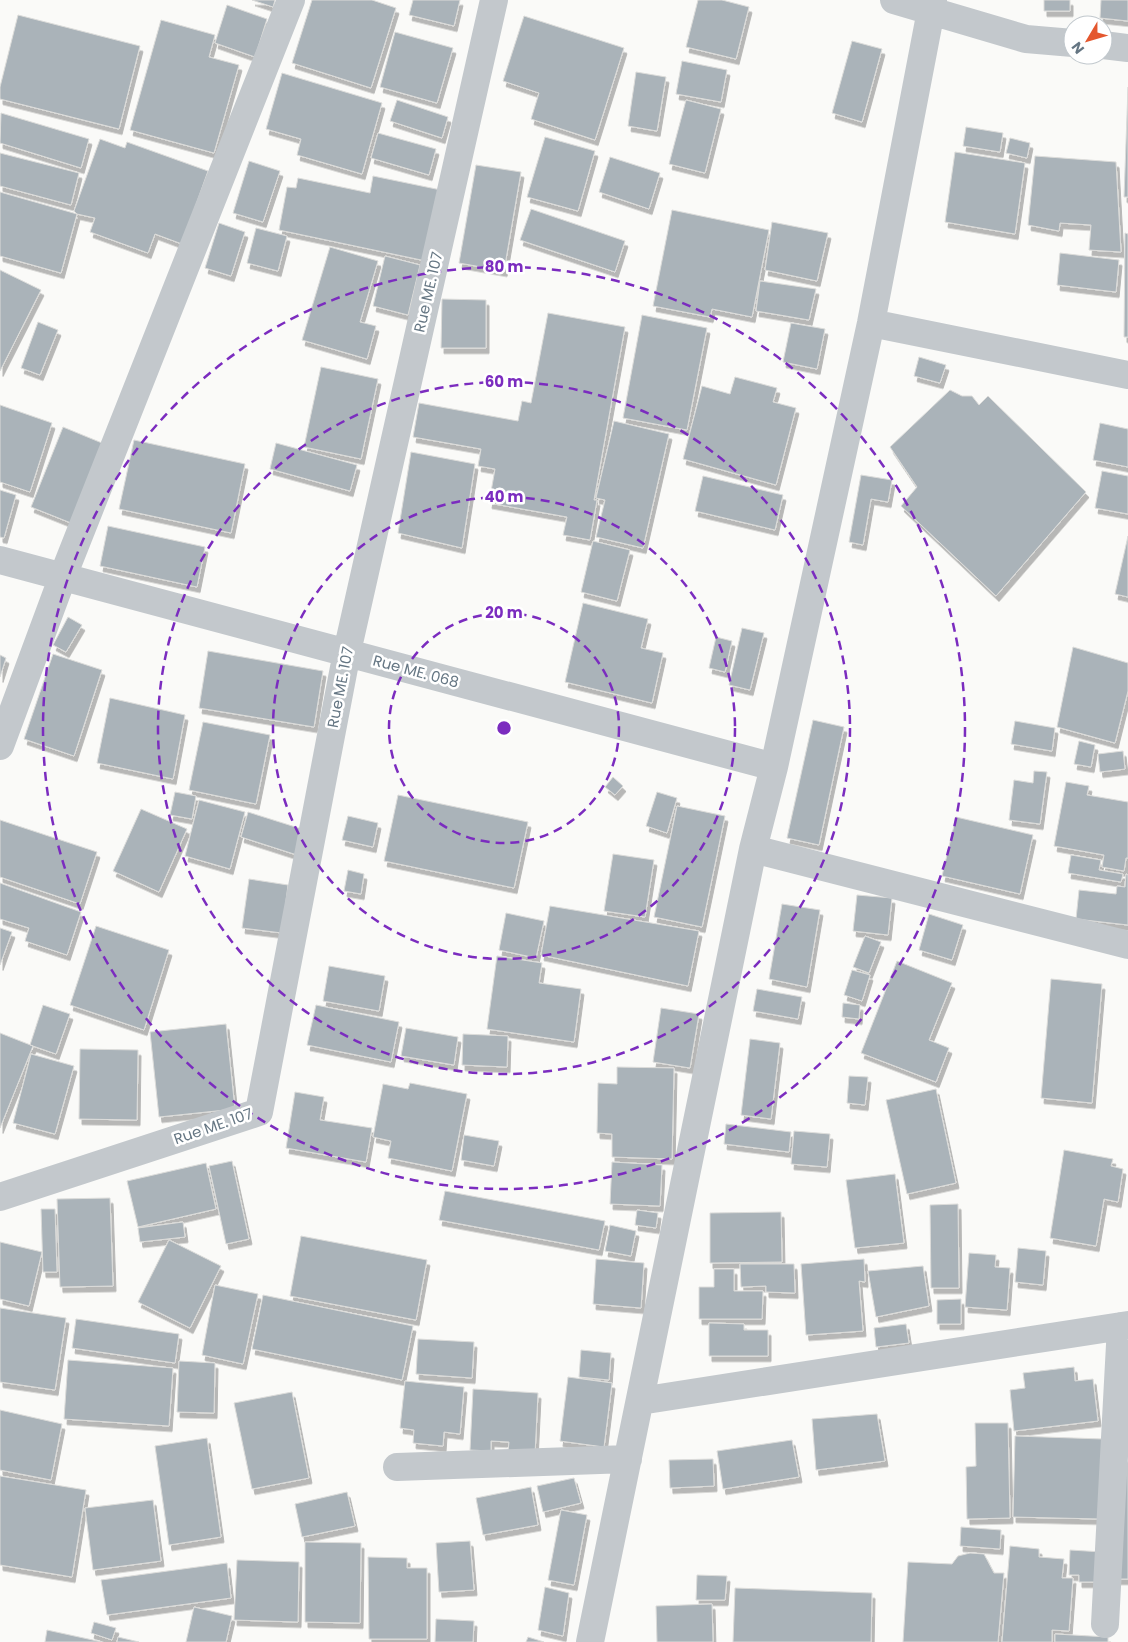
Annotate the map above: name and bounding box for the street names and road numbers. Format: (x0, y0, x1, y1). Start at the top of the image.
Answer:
street label: Rue ME. 107 (409, 250, 447, 334)
street label: Rue ME. 107 (322, 645, 358, 729)
street label: Rue ME. 068 (371, 649, 461, 693)
street label: Rue ME. 107 (171, 1103, 255, 1149)

